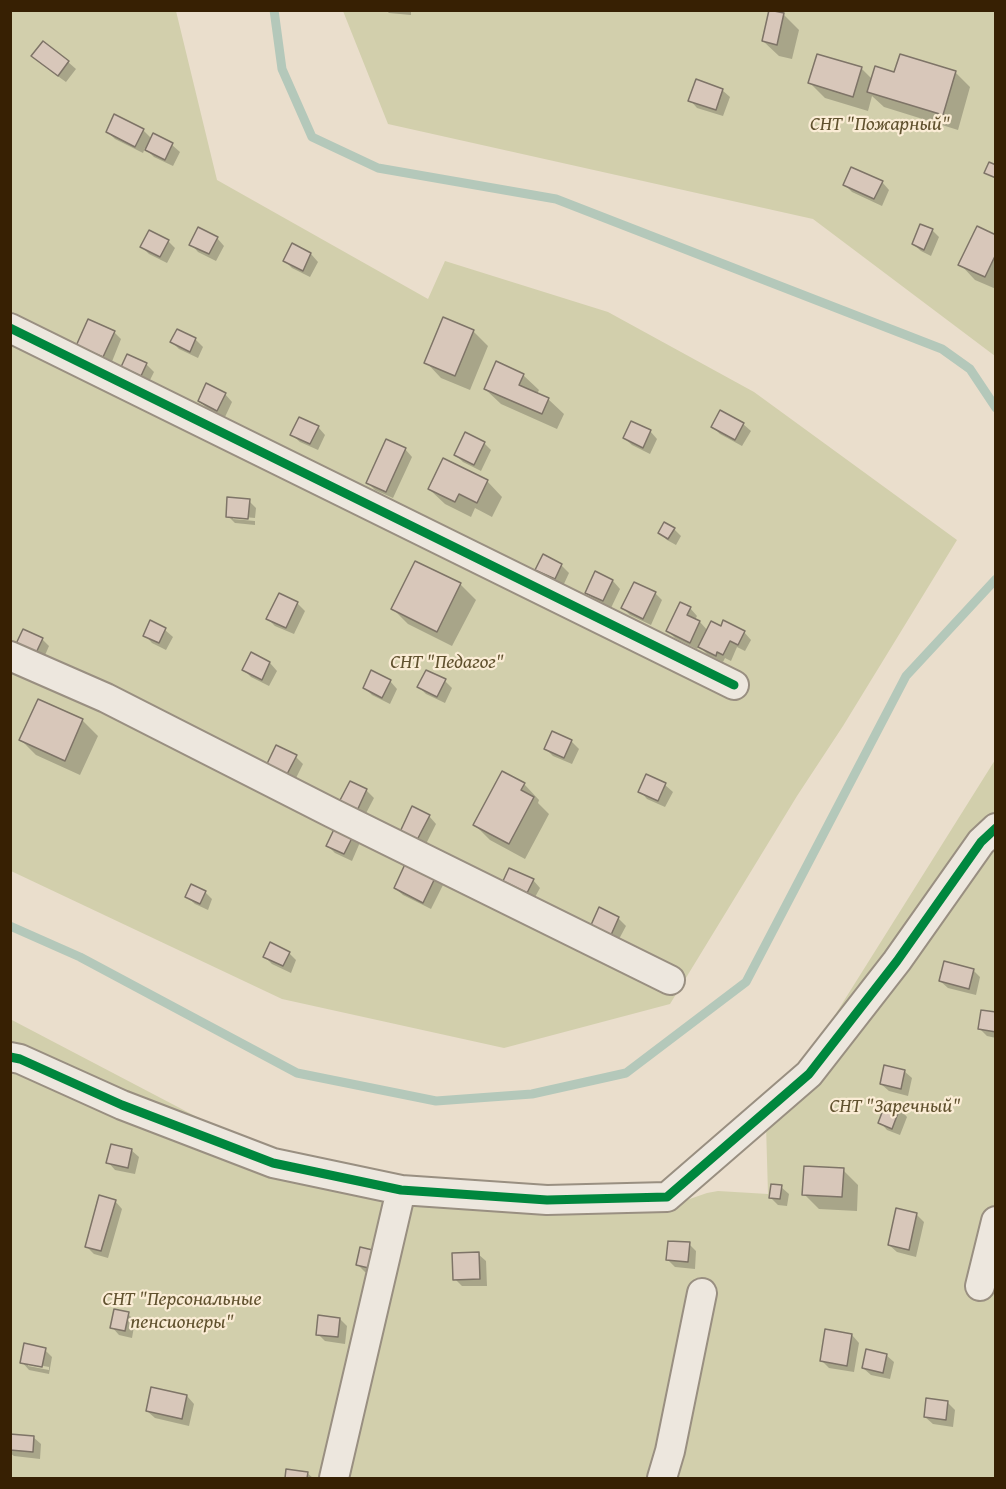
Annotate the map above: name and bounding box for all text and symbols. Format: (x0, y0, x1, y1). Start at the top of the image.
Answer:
park label: СНТ "Пожарный" (810, 113, 950, 137)
park label: СНТ "Педагог" (390, 651, 504, 675)
park label: СНТ "Заречный" (829, 1095, 961, 1119)
park label: СНТ "Персональные пенсионеры" (103, 1288, 261, 1335)

